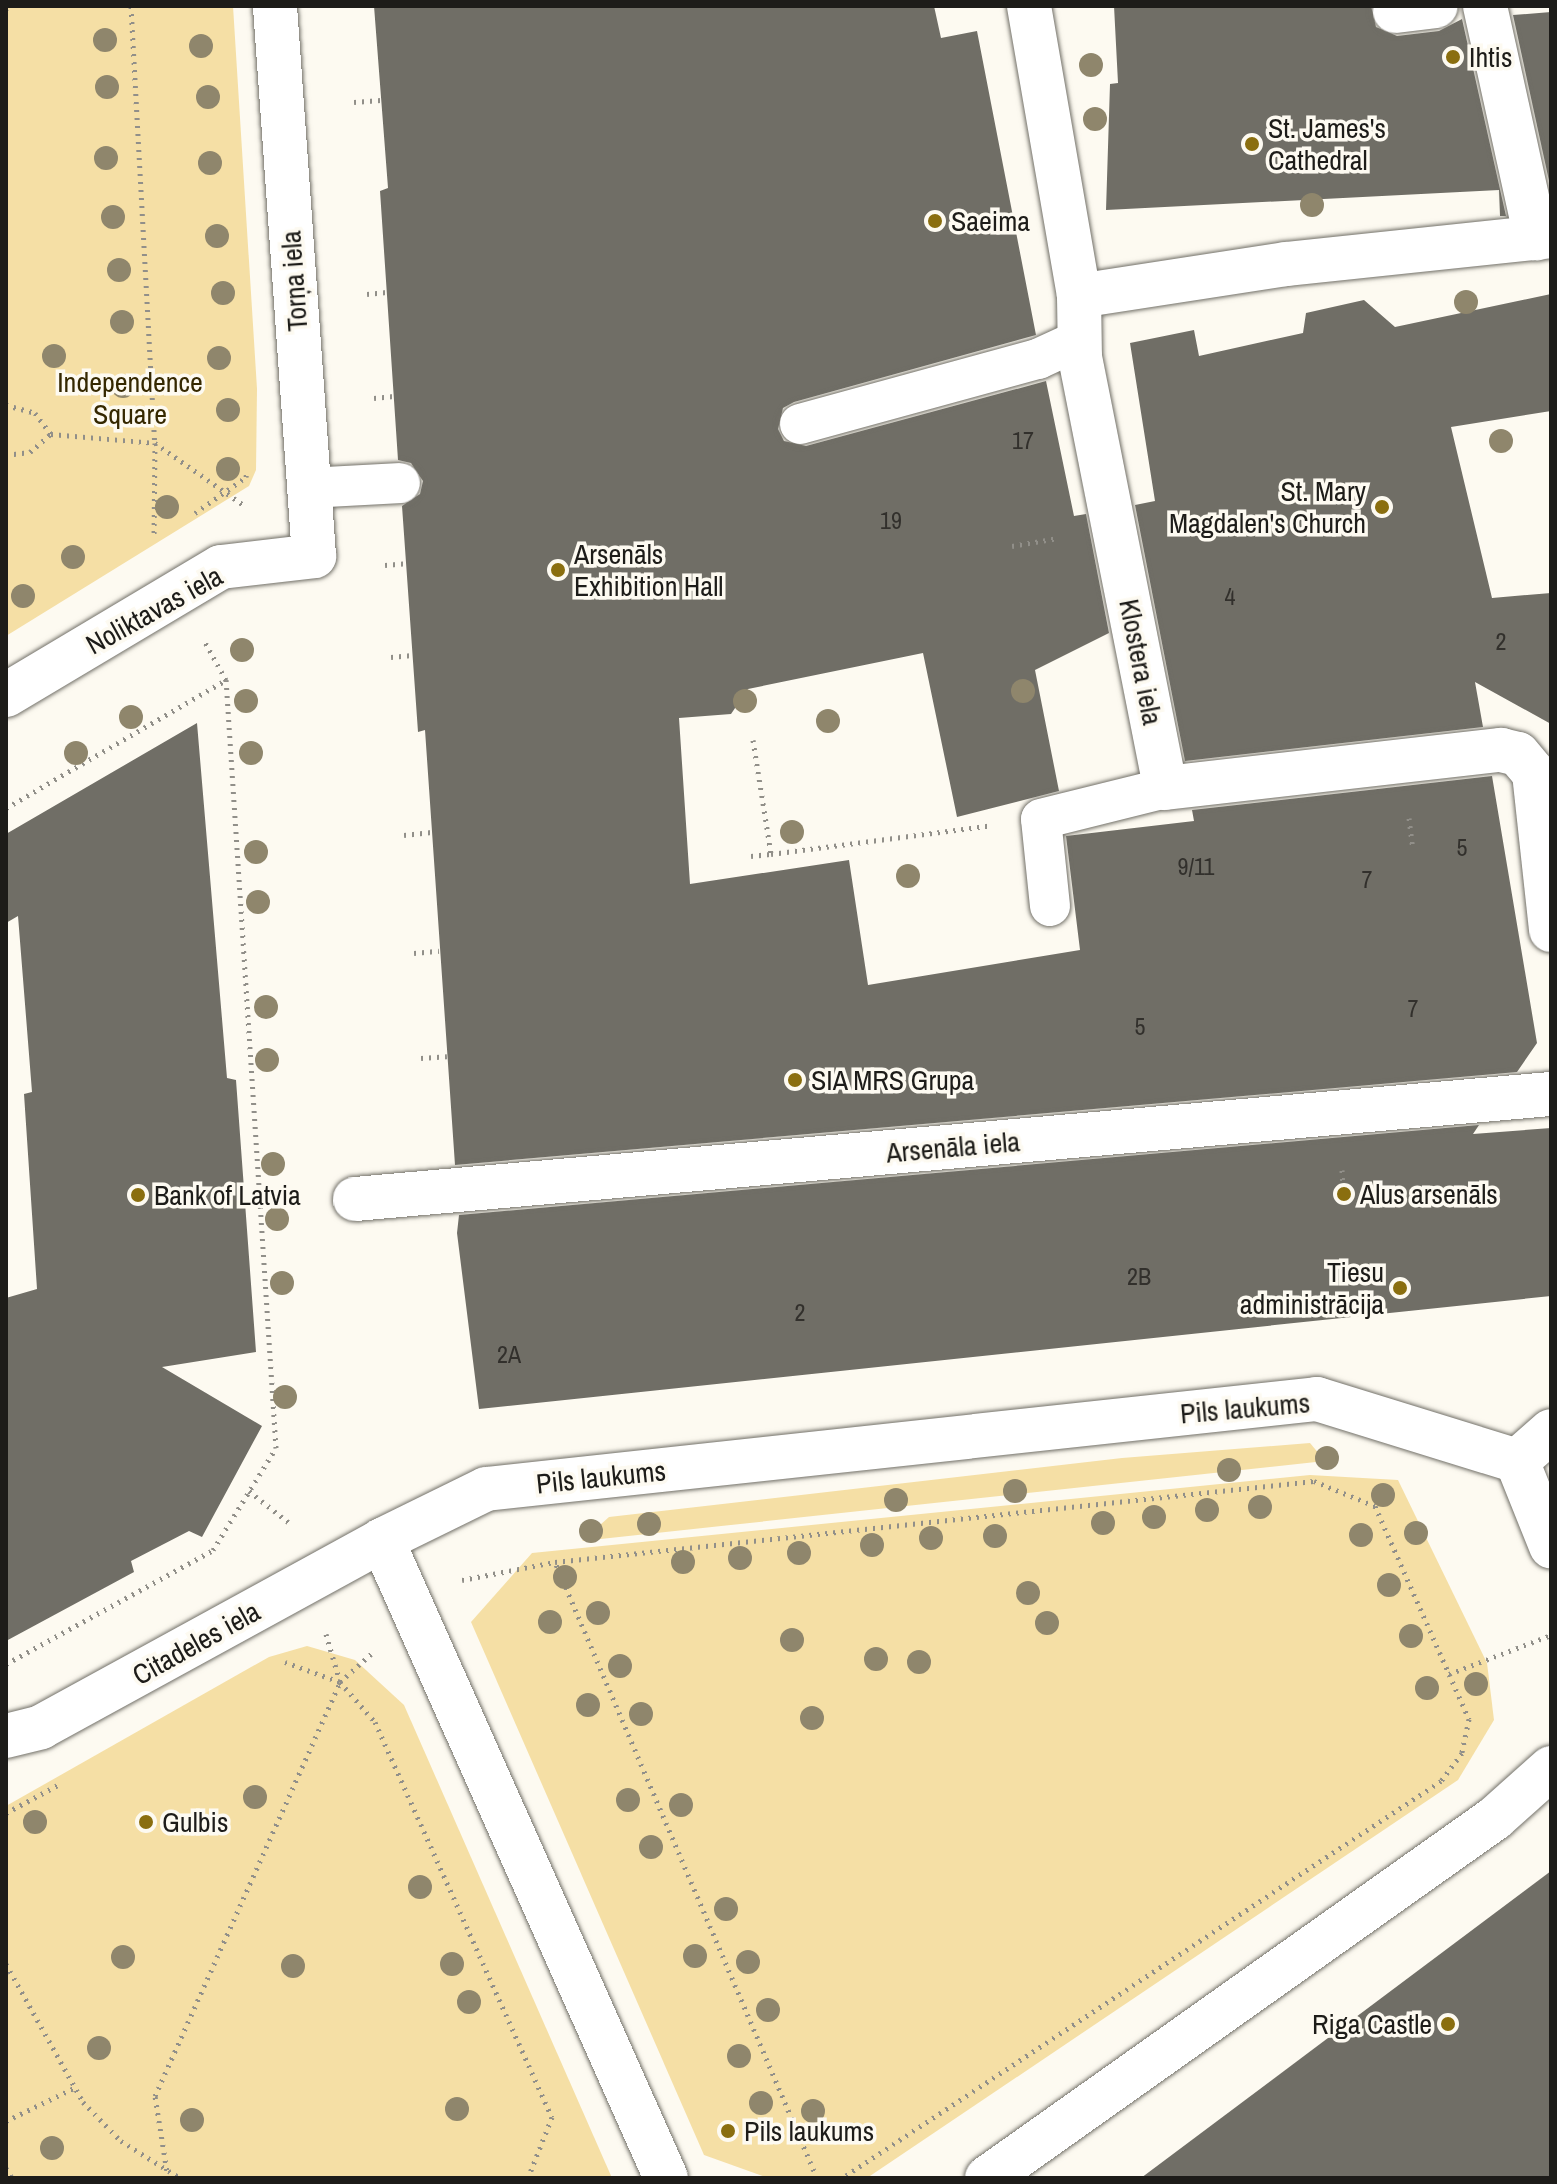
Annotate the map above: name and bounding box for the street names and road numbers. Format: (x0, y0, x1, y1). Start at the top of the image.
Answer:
street label: Torņa iela (274, 230, 314, 332)
street label: Noliktavas iela (80, 559, 228, 661)
street label: Klostera iela (1112, 596, 1170, 728)
street label: Arsenāla iela (885, 1124, 1021, 1170)
street label: Pils laukums (1179, 1386, 1311, 1430)
street label: Pils laukums (535, 1453, 667, 1501)
street label: Citadeles iela (126, 1594, 266, 1692)

